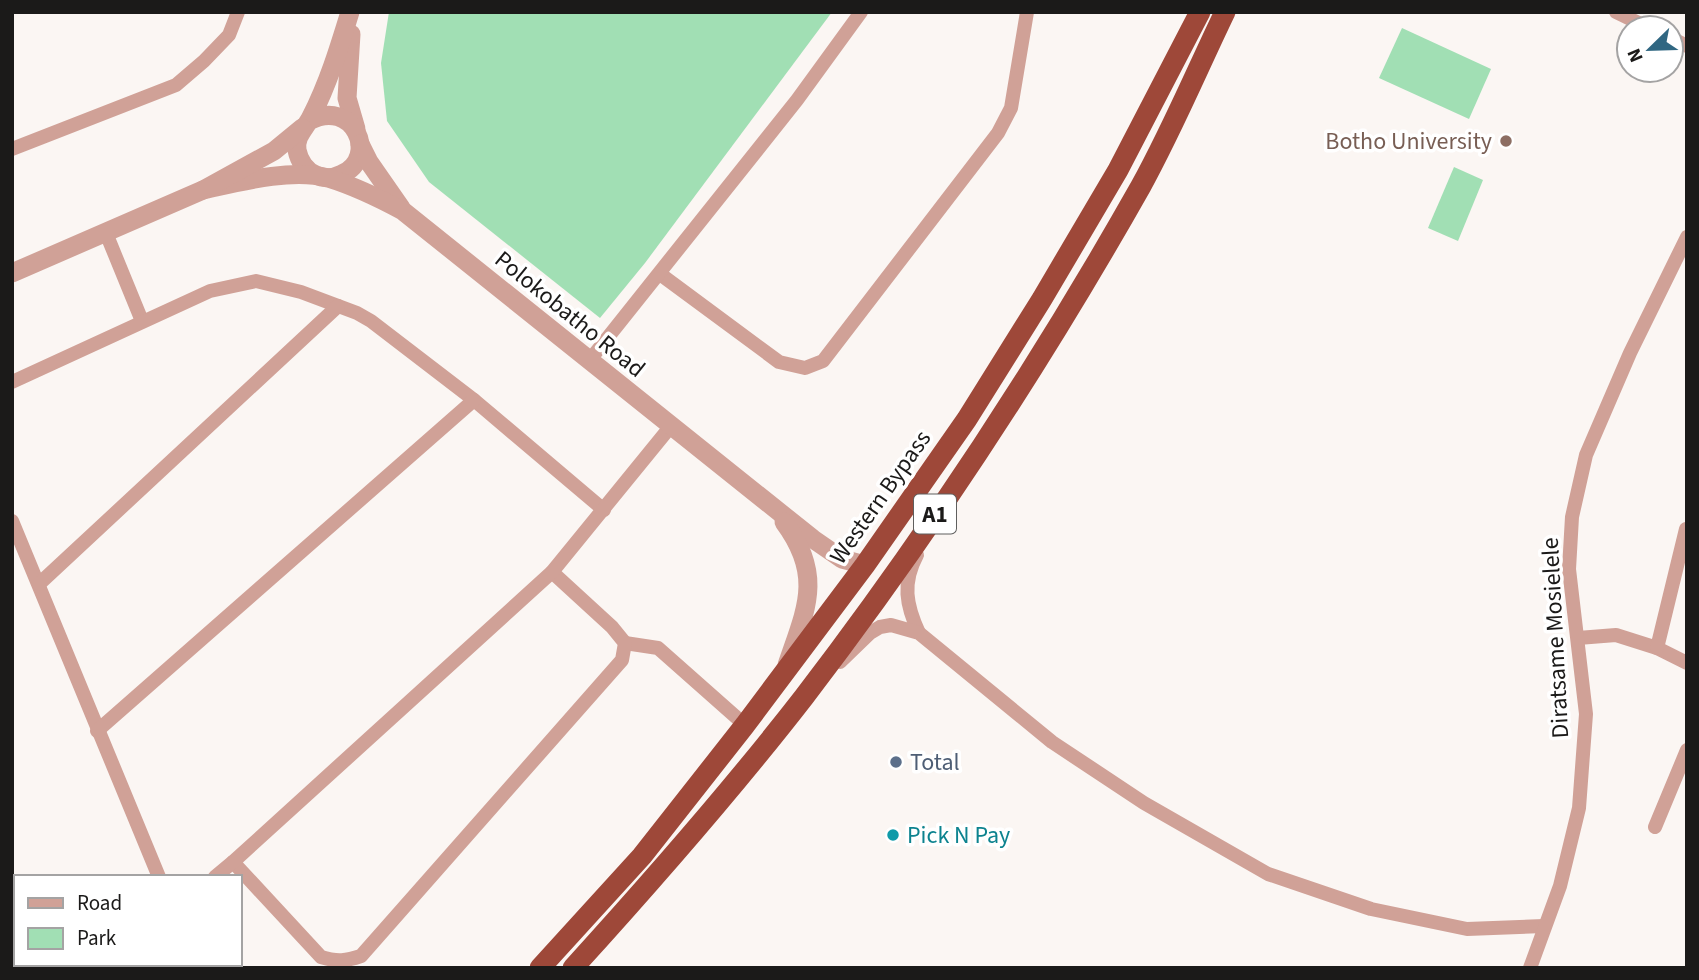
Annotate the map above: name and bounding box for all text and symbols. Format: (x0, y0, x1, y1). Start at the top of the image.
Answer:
north arrow (1615, 14, 1685, 84)
text: N (1621, 44, 1651, 66)
place label: Botho University (1325, 124, 1492, 159)
marker: Botho University (1498, 133, 1514, 149)
street label: Polokobatho Road (487, 243, 653, 386)
street label: Western Bypass (821, 423, 940, 571)
road number: A1 (914, 494, 956, 534)
street label: Diratsame Mosielele (1533, 537, 1578, 739)
place label: Total (910, 745, 960, 780)
marker: Total (888, 754, 904, 770)
place label: Pick N Pay (907, 818, 1010, 853)
marker: Pick N Pay (885, 827, 901, 843)
legend (14, 875, 242, 966)
text: Road (77, 888, 122, 918)
text: Park (77, 923, 117, 953)

